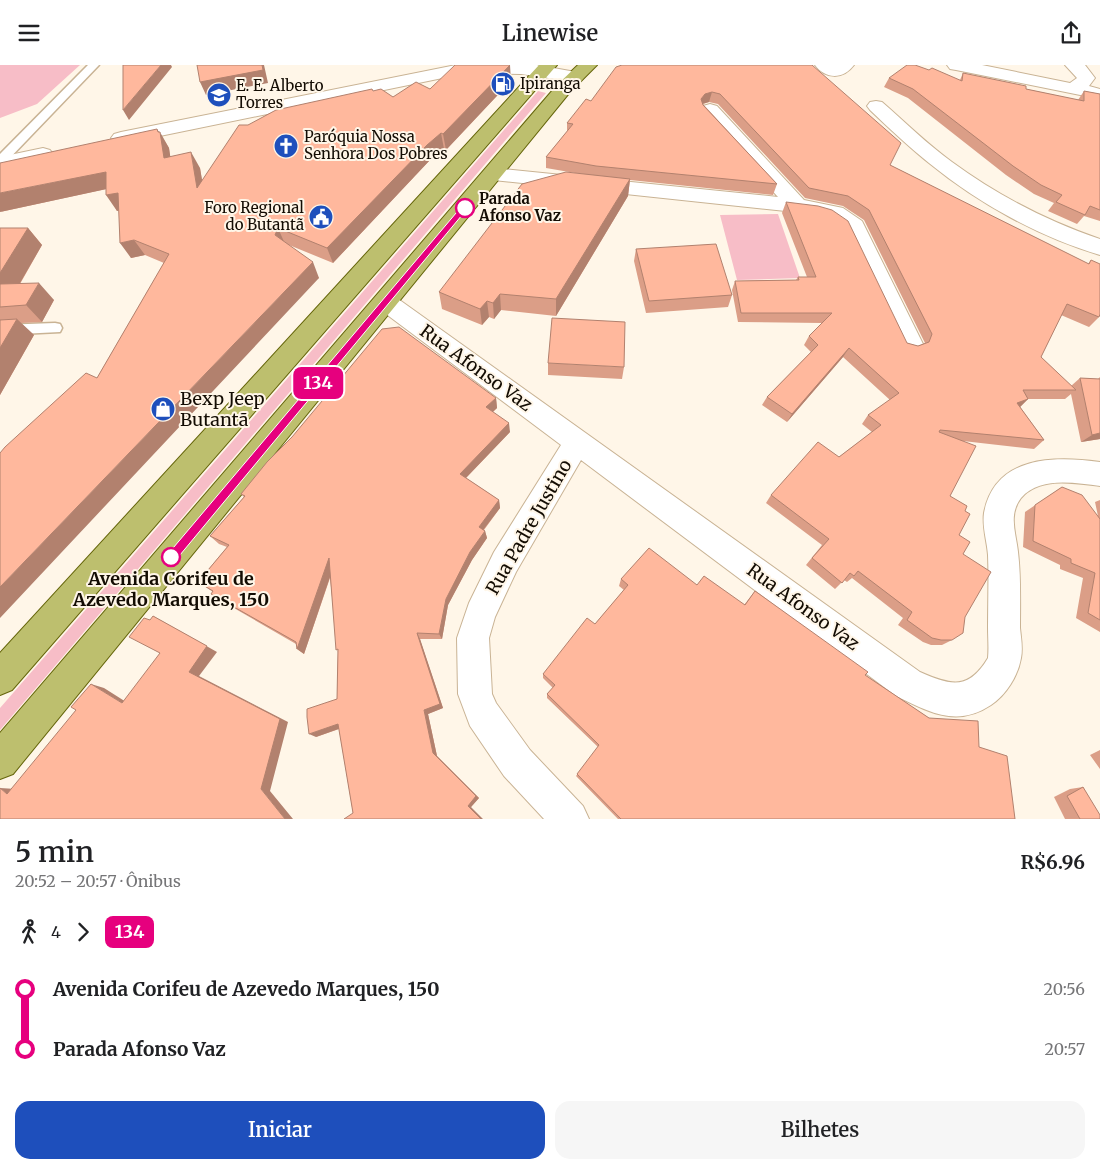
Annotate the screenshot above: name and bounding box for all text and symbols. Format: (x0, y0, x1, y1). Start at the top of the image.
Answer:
icon: menu (15, 19, 43, 47)
text: Linewise (502, 19, 598, 47)
icon: share (1057, 19, 1085, 47)
fuel station icon: Ipiranga (490, 71, 516, 97)
place label: Ipiranga (520, 74, 581, 93)
place label: E. E. Alberto Torres (236, 76, 324, 112)
school or university icon: E. E. Alberto Torres (206, 82, 232, 108)
place label: Paróquia Nossa Senhora Dos Pobres (304, 127, 448, 163)
church icon: Paróquia Nossa Senhora Dos Pobres (273, 133, 299, 159)
place label: Parada Afonso Vaz (478, 189, 561, 225)
place label: Foro Regional do Butantã (204, 198, 304, 234)
marker: Parada Afonso Vaz (455, 198, 475, 218)
public building icon: Foro Regional do Butantã (308, 204, 334, 230)
street label: Rua Afonso Vaz (416, 319, 537, 416)
line badge: 134 (289, 367, 347, 399)
text: 134 (303, 371, 333, 394)
place label: Bexp Jeep Butantã (180, 387, 265, 431)
shop icon: Bexp Jeep Butantã (150, 396, 176, 422)
street label: Rua Padre Justino (481, 455, 577, 598)
marker: Avenida Corifeu de Azevedo Marques, 150 (161, 547, 181, 567)
street label: Rua Afonso Vaz (743, 558, 864, 655)
place label: Avenida Corifeu de Azevedo Marques, 150 (72, 567, 269, 611)
text: 5 min (15, 834, 94, 870)
text: R$6.96 (1020, 850, 1085, 874)
text: 20:52 – 20:57 · Ônibus (15, 871, 181, 891)
icon: walk (15, 918, 43, 946)
icon: forward (69, 918, 97, 946)
text: 134 (115, 920, 144, 943)
text: 4 (51, 922, 61, 942)
text: Avenida Corifeu de Azevedo Marques, 150 (53, 977, 439, 1001)
text: 20:56 (1044, 979, 1085, 999)
text: Parada Afonso Vaz (53, 1037, 226, 1061)
text: 20:57 (1045, 1039, 1085, 1059)
button: Iniciar (15, 1101, 545, 1159)
button: Bilhetes (555, 1101, 1085, 1159)

